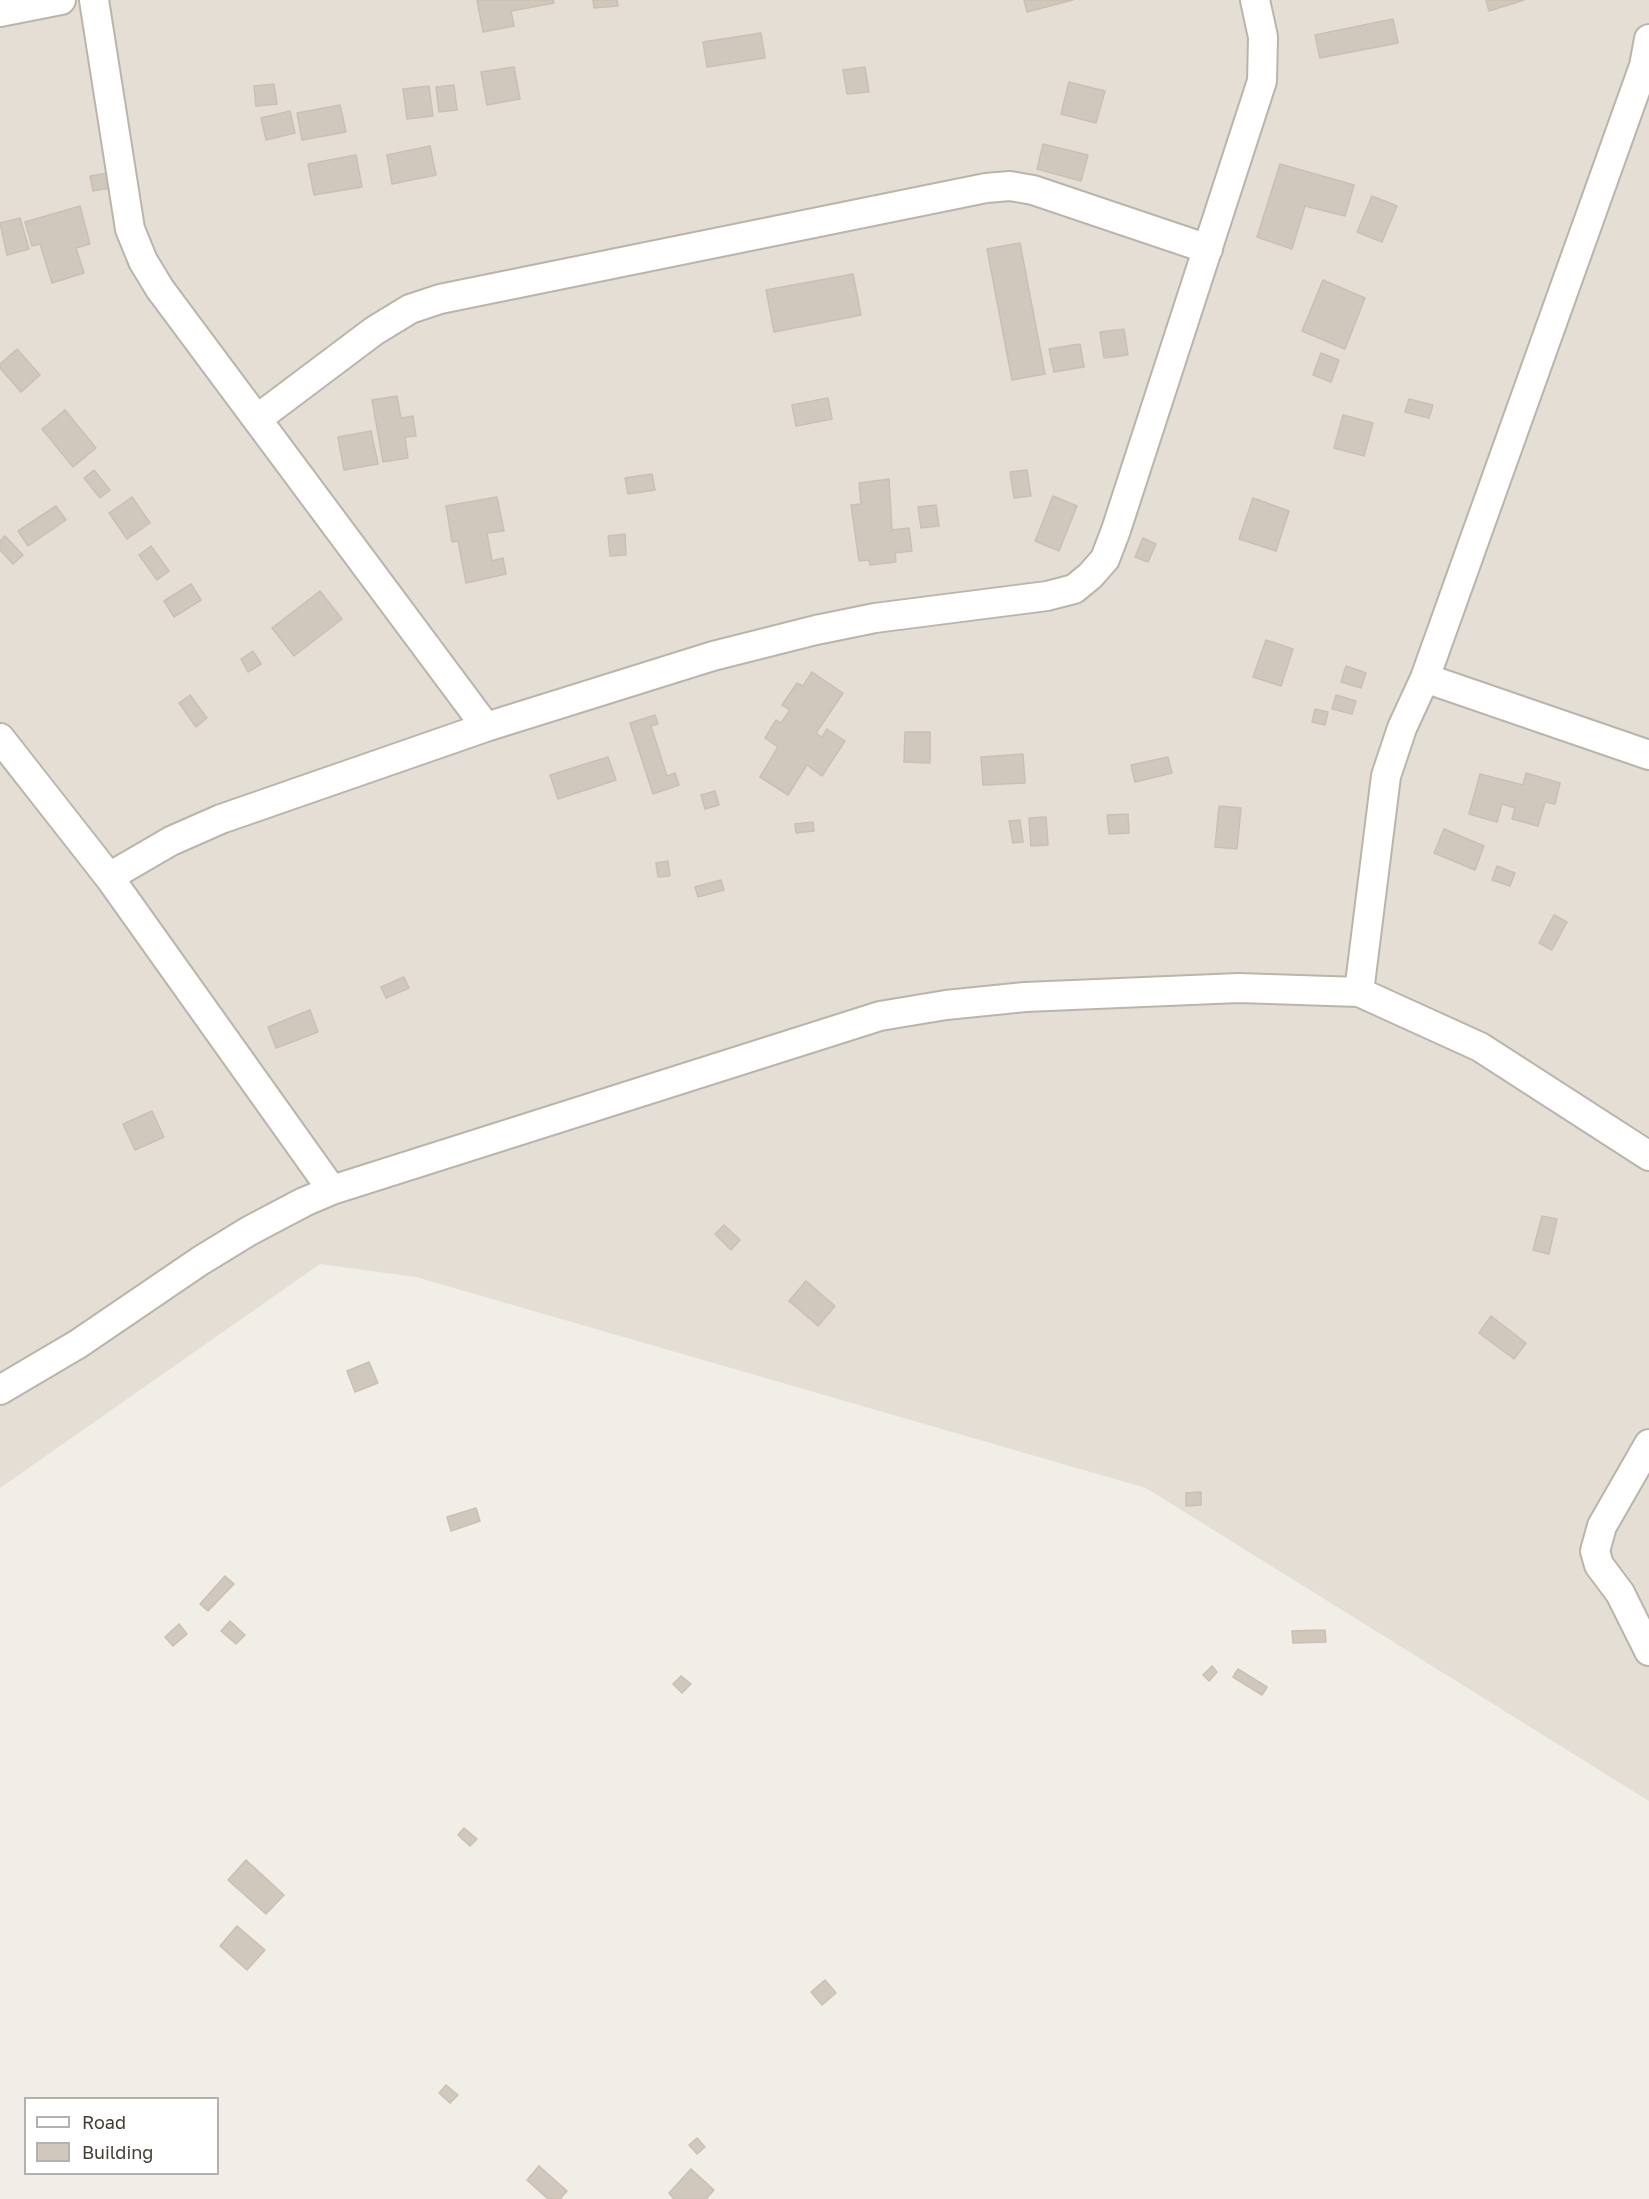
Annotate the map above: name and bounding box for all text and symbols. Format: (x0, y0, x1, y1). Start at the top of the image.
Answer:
legend (24, 2097, 219, 2175)
text: Road (82, 2111, 126, 2133)
text: Building (82, 2141, 153, 2163)

